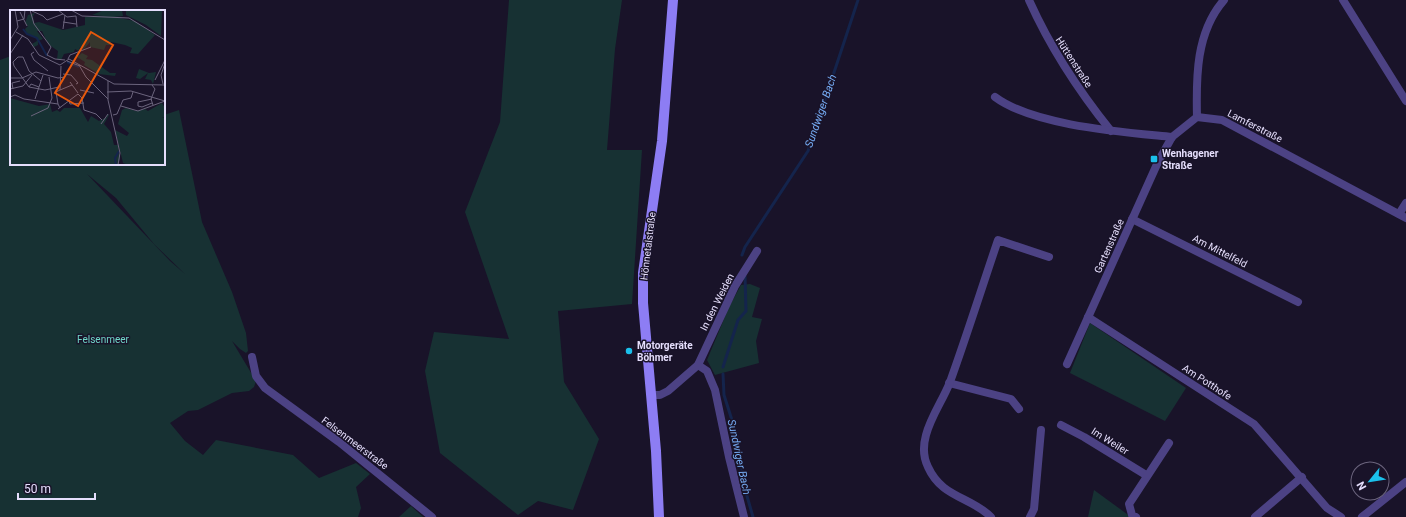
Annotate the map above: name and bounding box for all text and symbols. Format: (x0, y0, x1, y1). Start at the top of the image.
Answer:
inset map (10, 10, 165, 165)
street label: Hüttenstraße (1053, 35, 1095, 89)
water label: Sundwiger Bach (802, 73, 840, 149)
street label: Lamferstraße (1226, 107, 1284, 145)
place label: Wenhagener Straße (1162, 148, 1219, 171)
marker: Wenhagener Straße (1149, 154, 1159, 164)
street label: Hönnetalstraße (638, 211, 658, 281)
street label: Gartenstraße (1092, 217, 1126, 275)
street label: Am Mittelfeld (1191, 232, 1249, 270)
street label: In den Weiden (698, 272, 736, 332)
park label: Felsenmeer (77, 334, 130, 345)
place label: Motorgeräte Böhmer (637, 340, 693, 363)
marker: Motorgeräte Böhmer (624, 346, 634, 356)
street label: Am Potthofe (1180, 362, 1234, 402)
street label: Felsenmeerstraße (320, 414, 390, 472)
water label: Sundwiger Bach (725, 418, 753, 496)
street label: Im Weiler (1089, 425, 1131, 457)
north arrow (1350, 461, 1390, 501)
scale bar (18, 475, 95, 501)
text: N (1354, 479, 1369, 492)
text: 50 m (24, 482, 51, 496)

